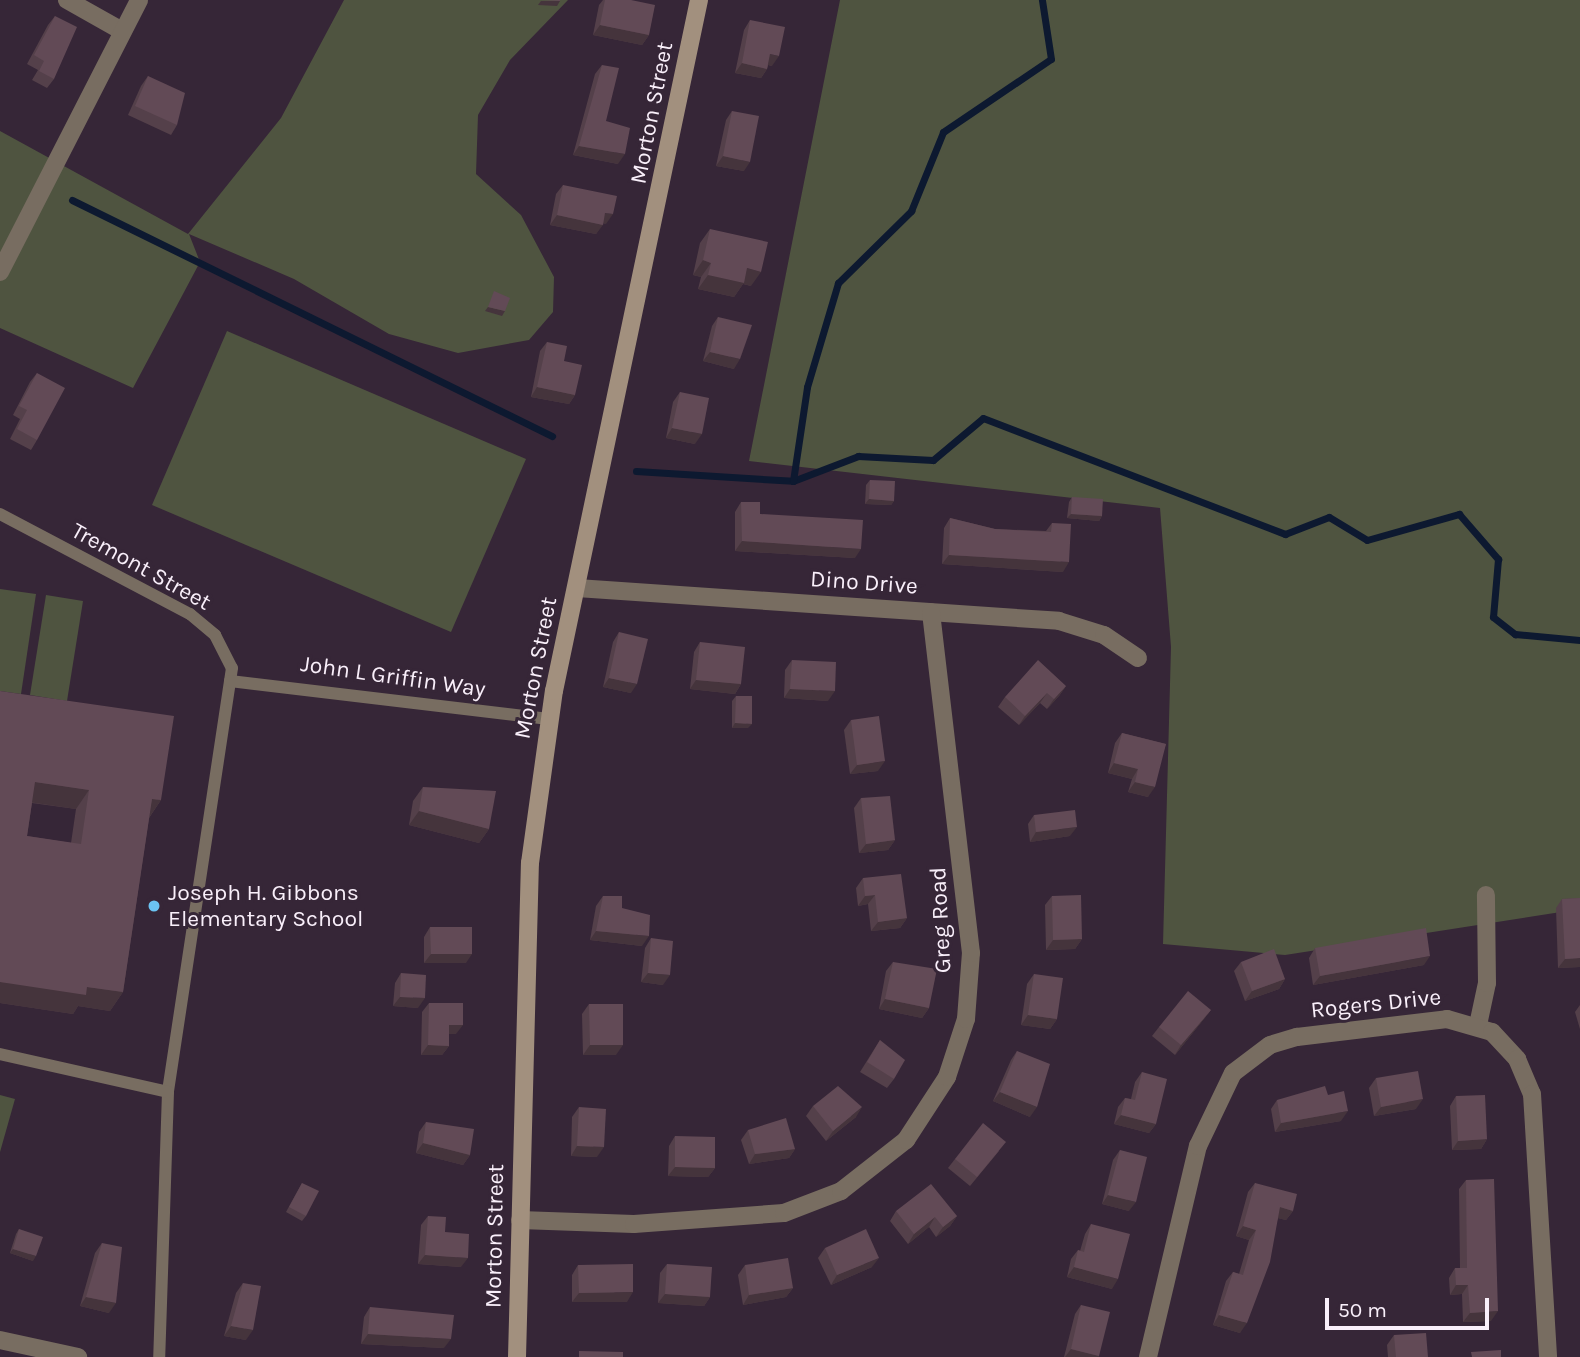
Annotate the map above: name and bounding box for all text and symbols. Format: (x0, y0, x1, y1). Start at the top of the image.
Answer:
street label: Morton Street (625, 40, 679, 186)
street label: Tremont Street (66, 517, 216, 617)
street label: Dino Drive (809, 565, 919, 601)
street label: Morton Street (509, 595, 563, 741)
street label: John L Griffin Way (299, 650, 487, 704)
street label: Greg Road (924, 866, 958, 974)
place label: Joseph H. Gibbons Elementary School (168, 879, 363, 933)
marker: Joseph H. Gibbons Elementary School (146, 898, 162, 914)
street label: Rogers Drive (1309, 983, 1443, 1025)
street label: Morton Street (480, 1164, 510, 1308)
scale bar (1328, 1284, 1492, 1328)
text: 50 m (1338, 1298, 1387, 1322)

